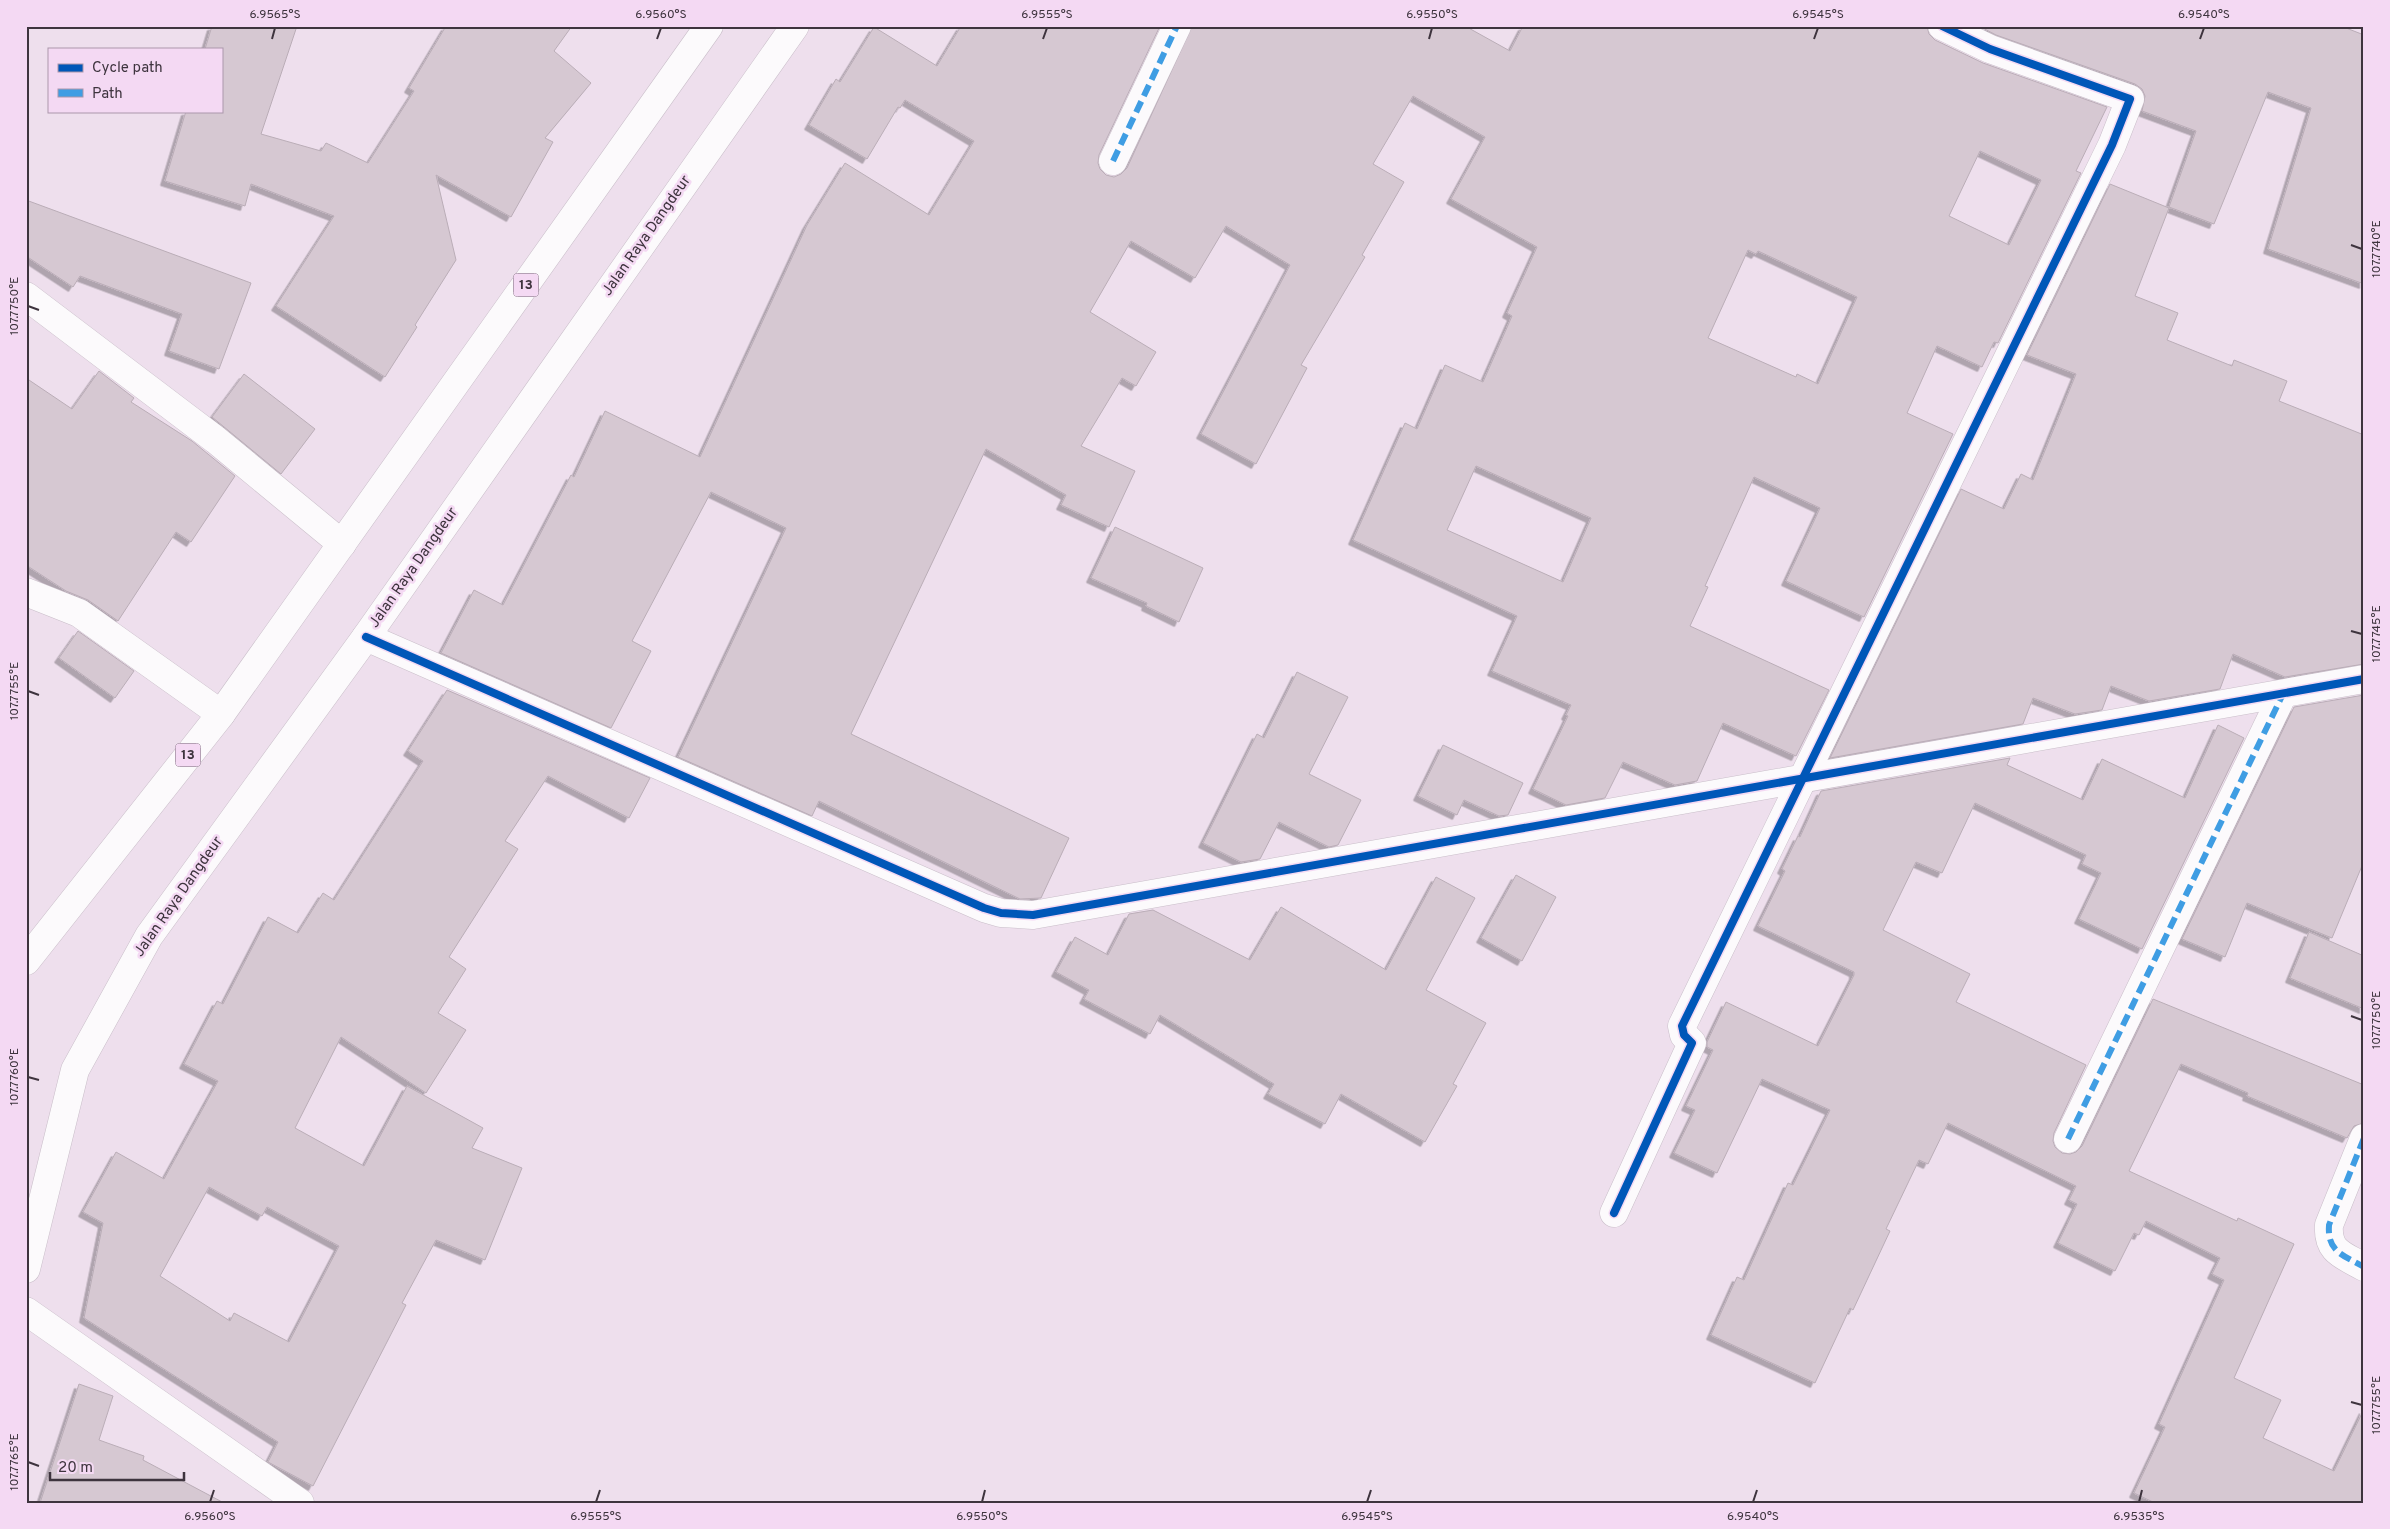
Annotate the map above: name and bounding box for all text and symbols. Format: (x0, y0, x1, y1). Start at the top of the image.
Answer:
text: 6.9565°S (249, 7, 301, 23)
text: 6.9560°S (635, 7, 687, 23)
text: 6.9555°S (1021, 7, 1073, 23)
text: 6.9550°S (1406, 7, 1458, 23)
text: 6.9545°S (1792, 7, 1844, 23)
text: 6.9540°S (2178, 7, 2230, 23)
legend (48, 48, 222, 112)
text: Cycle path (92, 59, 163, 78)
text: Path (92, 85, 123, 104)
street label: Jalan Raya Dangdeur (598, 172, 696, 300)
text: 107.7740°E (2369, 220, 2385, 278)
road number: 13 (514, 274, 538, 296)
text: 107.7750°E (7, 277, 23, 335)
street label: Jalan Raya Dangdeur (365, 504, 463, 632)
text: 107.7745°E (2369, 605, 2385, 663)
text: 107.7755°E (7, 662, 23, 720)
road number: 13 (176, 744, 200, 766)
street label: Jalan Raya Dangdeur (130, 833, 228, 961)
text: 107.7750°E (2369, 991, 2385, 1049)
text: 107.7760°E (7, 1048, 23, 1106)
text: 107.7755°E (2369, 1376, 2385, 1434)
text: 107.7765°E (7, 1433, 23, 1491)
scale bar (50, 1449, 184, 1481)
text: 20 m (58, 1459, 93, 1478)
text: 6.9560°S (184, 1509, 236, 1525)
text: 6.9555°S (570, 1509, 622, 1525)
text: 6.9550°S (956, 1509, 1008, 1525)
text: 6.9545°S (1341, 1509, 1393, 1525)
text: 6.9540°S (1727, 1509, 1779, 1525)
text: 6.9535°S (2113, 1509, 2165, 1525)

